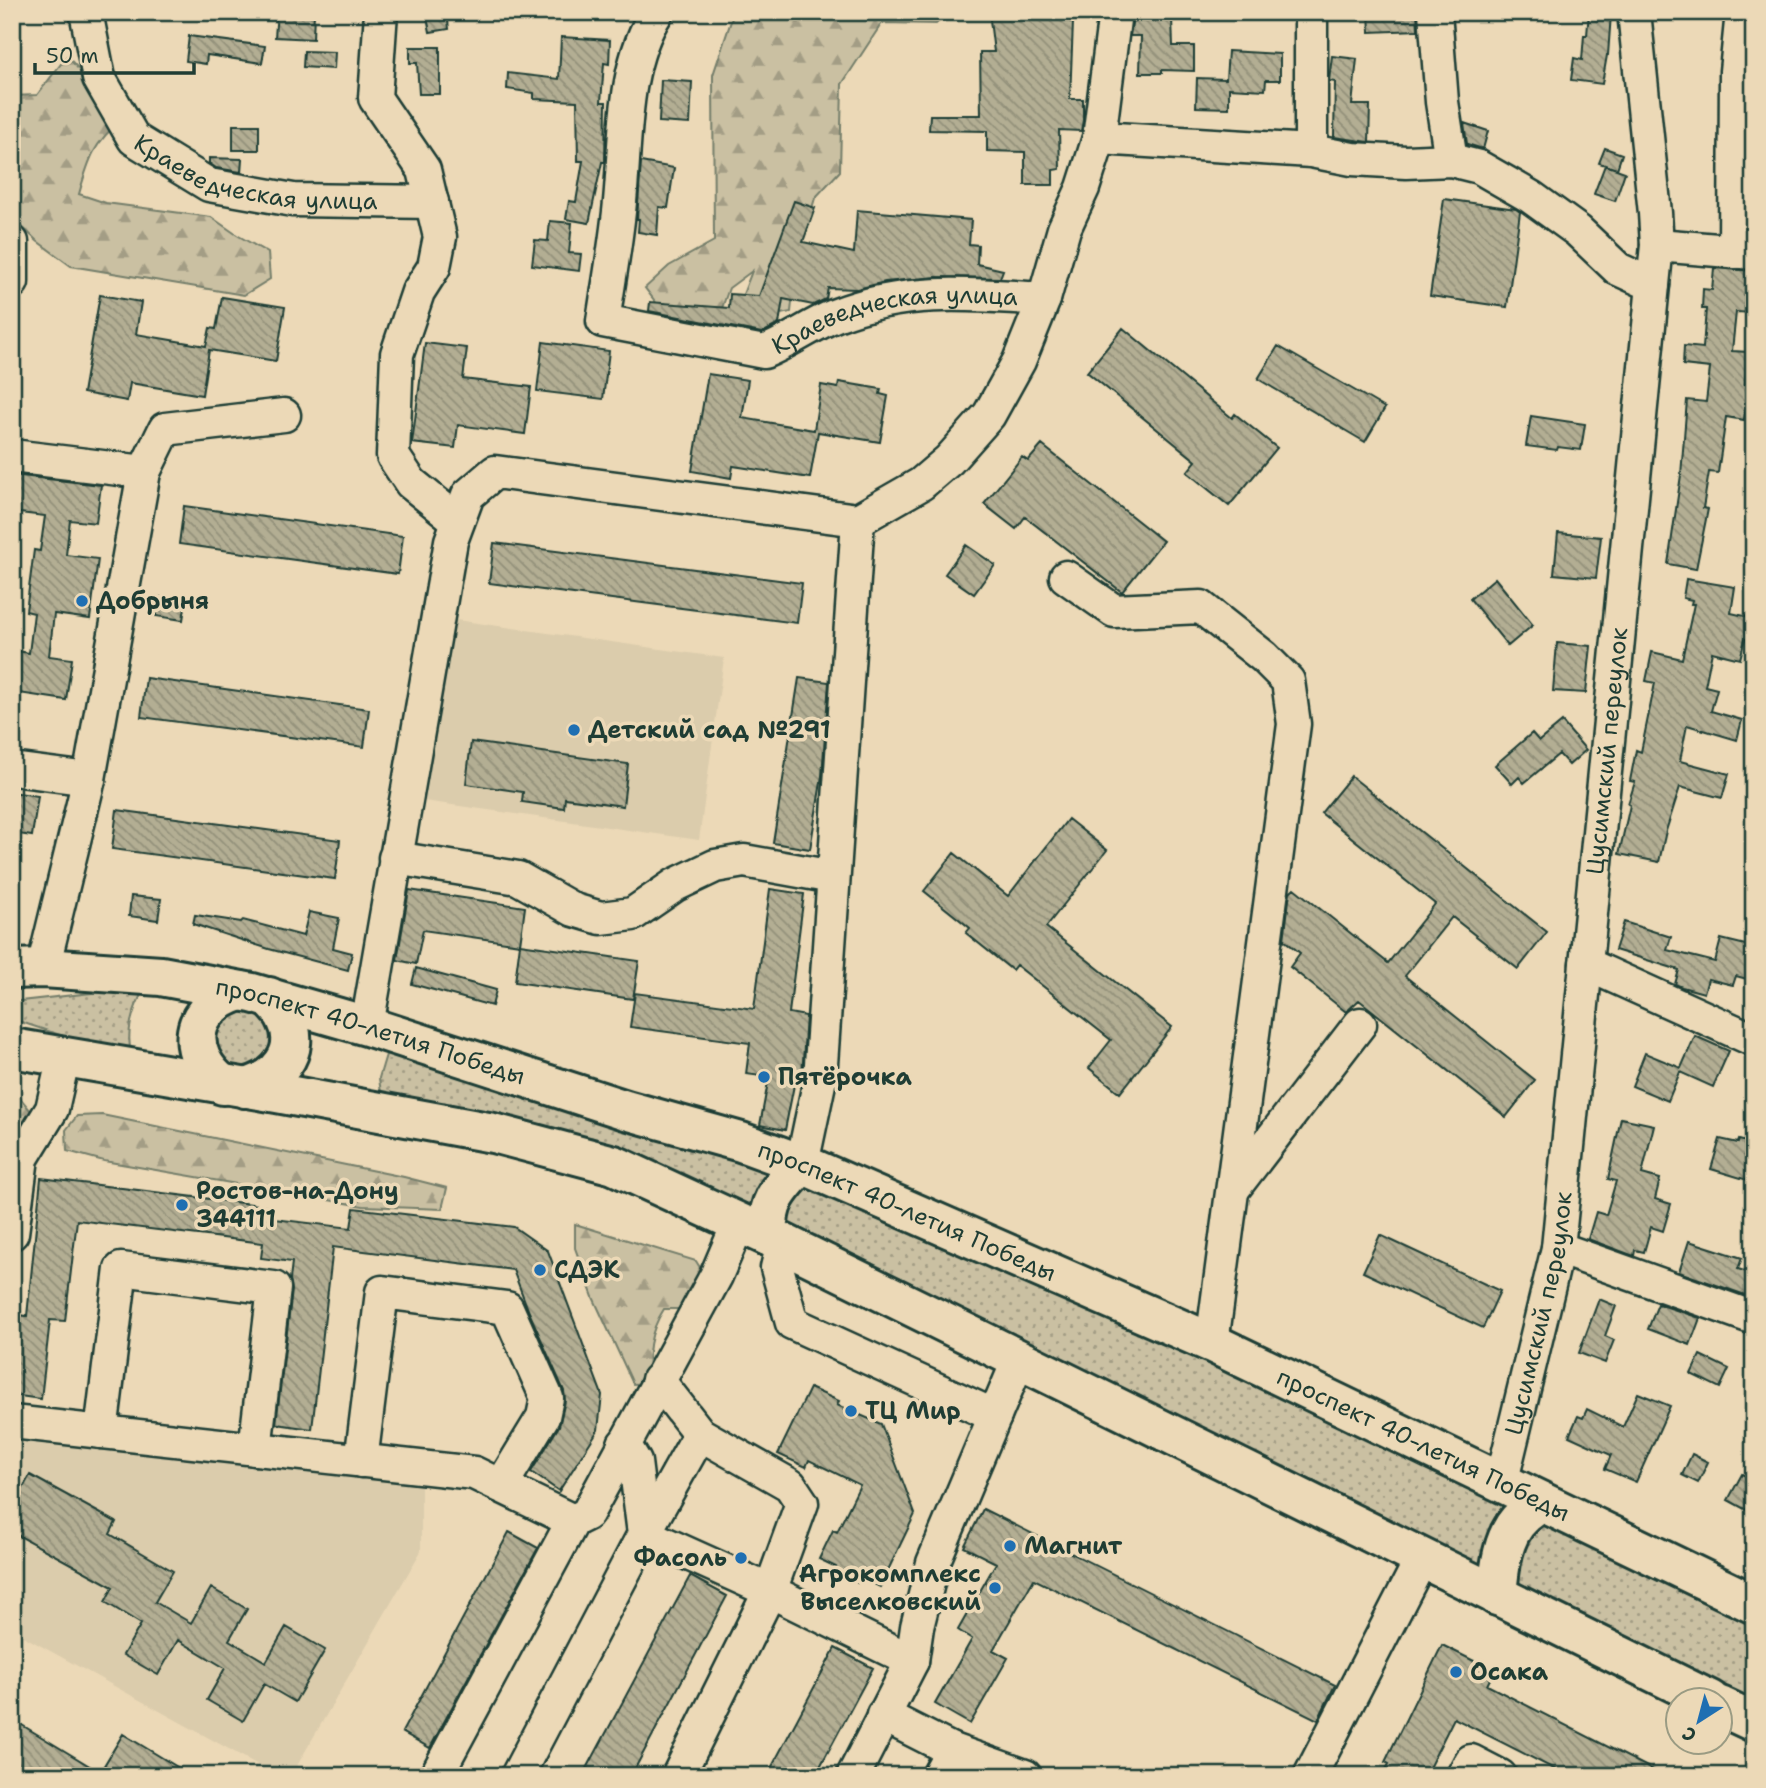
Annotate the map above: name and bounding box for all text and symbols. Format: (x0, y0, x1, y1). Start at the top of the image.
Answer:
scale bar (35, 32, 194, 76)
text: 50 m (46, 42, 99, 70)
street label: Краеведческая улица (128, 127, 378, 217)
street label: Краеведческая улица (766, 279, 1019, 362)
place label: Добрыня (96, 585, 209, 617)
marker: Добрыня (74, 593, 90, 609)
street label: Цусимский переулок (1579, 626, 1635, 876)
place label: Детский сад №291 (588, 714, 831, 746)
marker: Детский сад №291 (566, 722, 582, 738)
street label: проспект 40-летия Победы (213, 971, 529, 1092)
place label: Пятёрочка (778, 1061, 912, 1093)
marker: Пятёрочка (756, 1069, 772, 1085)
street label: проспект 40-летия Победы (753, 1133, 1061, 1289)
place label: Ростов-на-Дону 344111 (196, 1175, 399, 1235)
street label: Цусимский переулок (1497, 1190, 1579, 1438)
marker: Ростов-на-Дону 344111 (174, 1197, 190, 1213)
place label: СДЭК (554, 1254, 620, 1286)
marker: СДЭК (532, 1262, 548, 1278)
street label: проспект 40-летия Победы (1272, 1361, 1575, 1529)
place label: ТЦ Мир (865, 1395, 961, 1427)
marker: ТЦ Мир (843, 1403, 859, 1419)
place label: Магнит (1024, 1530, 1123, 1562)
marker: Магнит (1002, 1538, 1018, 1554)
place label: Фасоль (633, 1542, 727, 1574)
marker: Фасоль (733, 1550, 749, 1566)
place label: Агрокомплекс Выселковский (799, 1558, 981, 1618)
marker: Агрокомплекс Выселковский (987, 1580, 1003, 1596)
place label: Осака (1470, 1656, 1549, 1688)
marker: Осака (1448, 1664, 1464, 1680)
north arrow (1664, 1686, 1734, 1756)
text: С (1677, 1721, 1701, 1748)

